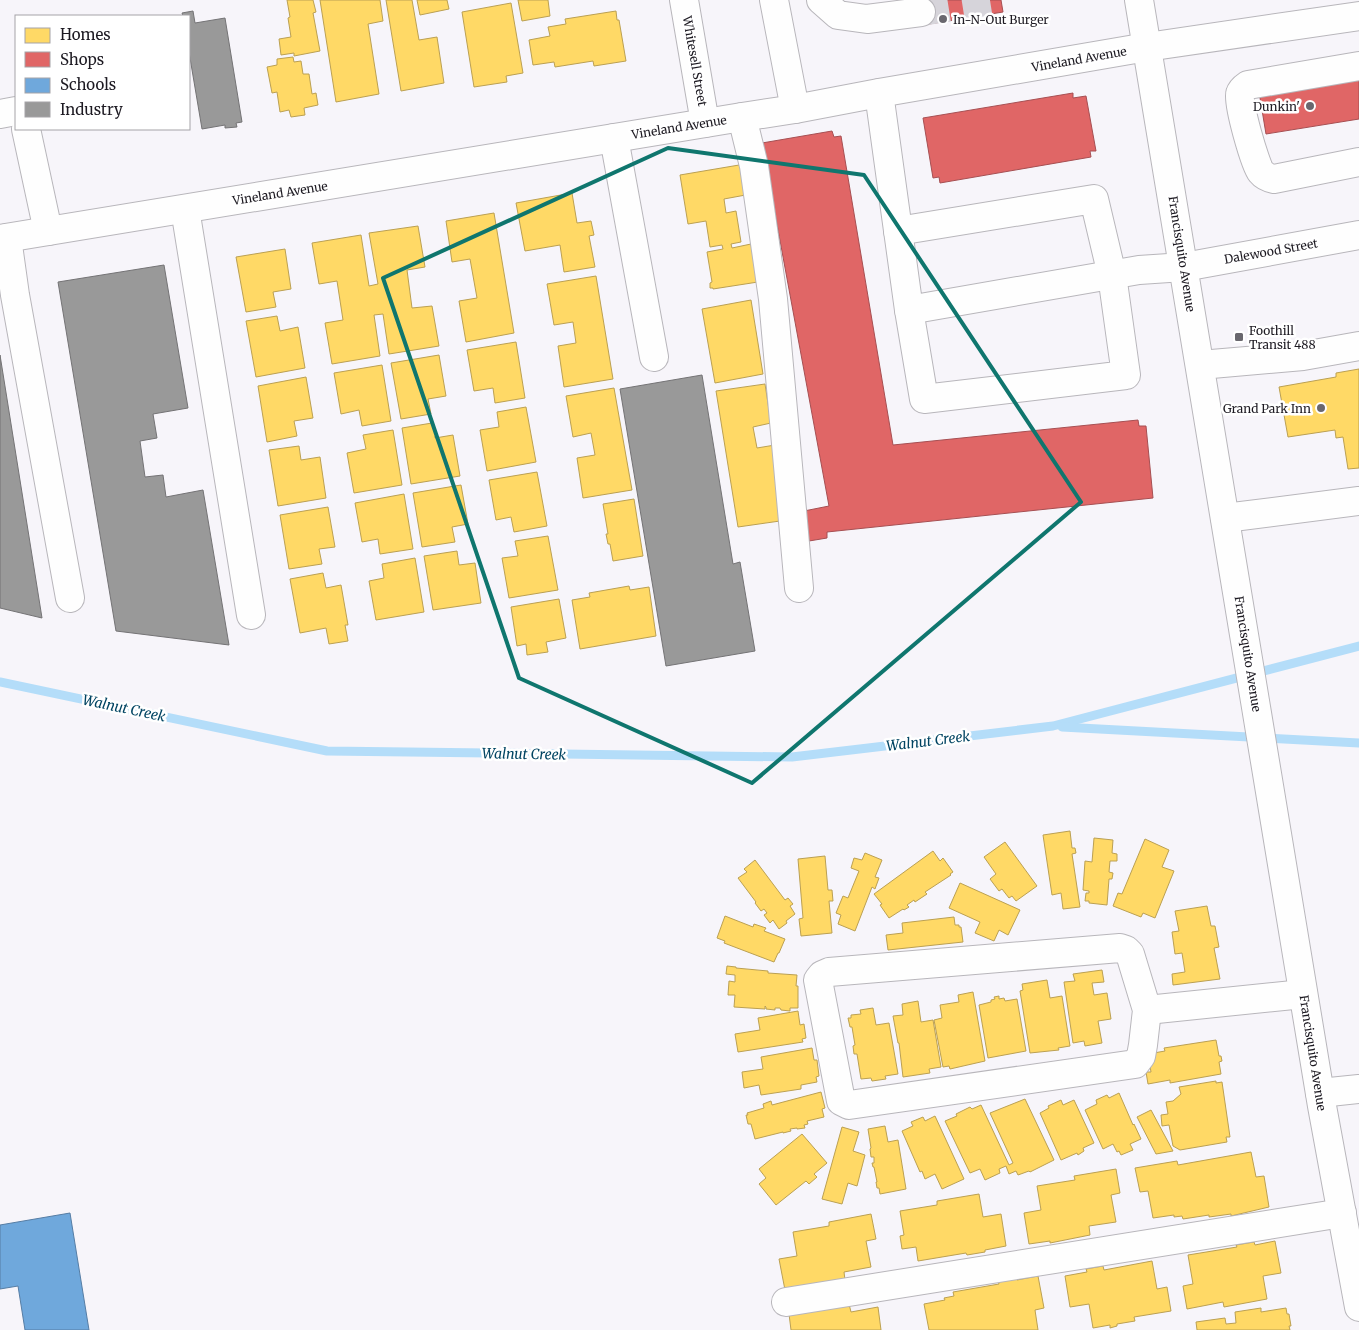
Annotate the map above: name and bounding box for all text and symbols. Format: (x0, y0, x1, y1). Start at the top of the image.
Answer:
place label: In-N-Out Burger (953, 12, 1049, 27)
marker: In-N-Out Burger (937, 13, 949, 25)
street label: Whitesell Street (680, 14, 710, 108)
legend (15, 15, 190, 130)
text: Homes (60, 25, 111, 44)
street label: Vineland Avenue (1029, 43, 1128, 75)
text: Shops (60, 50, 104, 69)
text: Schools (60, 75, 116, 94)
place label: Dunkin' (1253, 99, 1300, 114)
text: Industry (60, 100, 123, 119)
marker: Dunkin' (1304, 100, 1316, 112)
street label: Vineland Avenue (629, 112, 728, 142)
street label: Vineland Avenue (230, 178, 329, 208)
street label: Francisquito Avenue (1165, 195, 1199, 313)
street label: Dalewood Street (1223, 235, 1319, 267)
place label: Foothill Transit 488 (1249, 323, 1316, 352)
marker: Foothill Transit 488 (1233, 331, 1245, 343)
place label: Grand Park Inn (1223, 401, 1311, 416)
marker: Grand Park Inn (1315, 402, 1327, 414)
street label: Francisquito Avenue (1231, 595, 1265, 713)
water label: Walnut Creek (81, 690, 167, 726)
water label: Walnut Creek (885, 727, 971, 755)
water label: Walnut Creek (482, 744, 567, 764)
street label: Francisquito Avenue (1296, 994, 1330, 1112)

